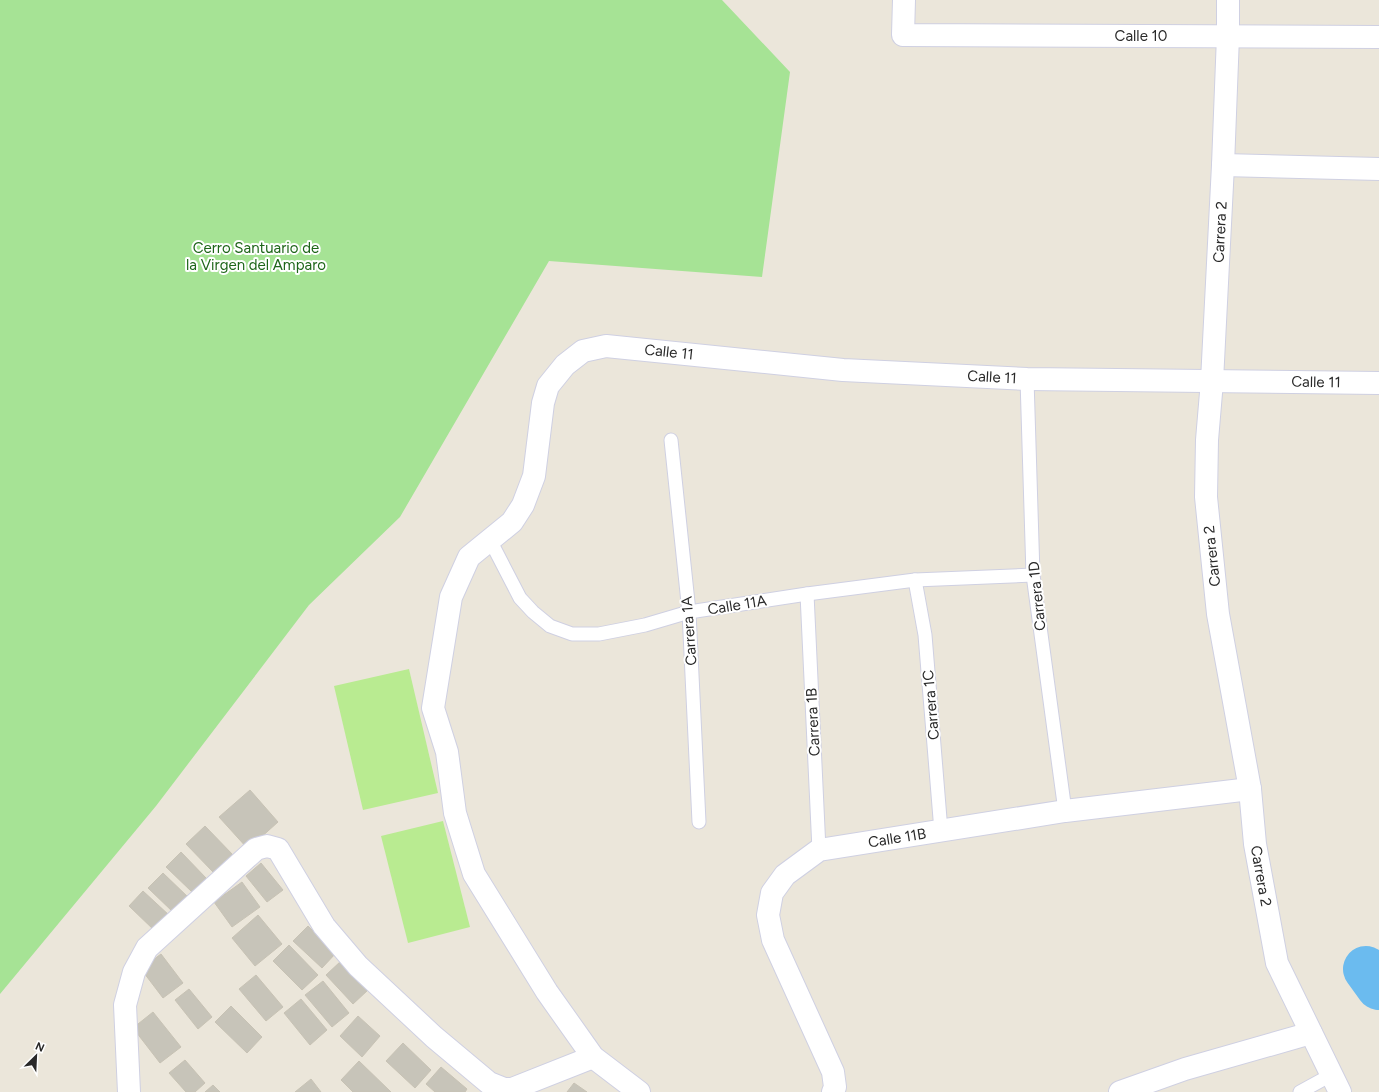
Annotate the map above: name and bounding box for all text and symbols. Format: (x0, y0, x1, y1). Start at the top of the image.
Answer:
street label: Calle 10 (1115, 27, 1167, 45)
street label: Carrera 2 (1209, 201, 1231, 263)
park label: Cerro Santuario de la Virgen del Amparo (186, 239, 326, 274)
street label: Calle 11 (644, 340, 694, 364)
street label: Calle 11 (967, 367, 1017, 387)
street label: Calle 11 (1291, 373, 1341, 391)
street label: Carrera 2 (1200, 524, 1224, 588)
street label: Carrera 1D (1024, 560, 1050, 632)
street label: Calle 11A (706, 591, 768, 619)
street label: Carrera 1A (678, 596, 700, 666)
street label: Carrera 1C (919, 669, 943, 741)
street label: Carrera 1B (802, 687, 824, 757)
street label: Calle 11B (867, 825, 927, 851)
street label: Carrera 2 (1247, 844, 1275, 908)
north arrow (16, 1036, 56, 1076)
text: N (33, 1040, 46, 1055)

